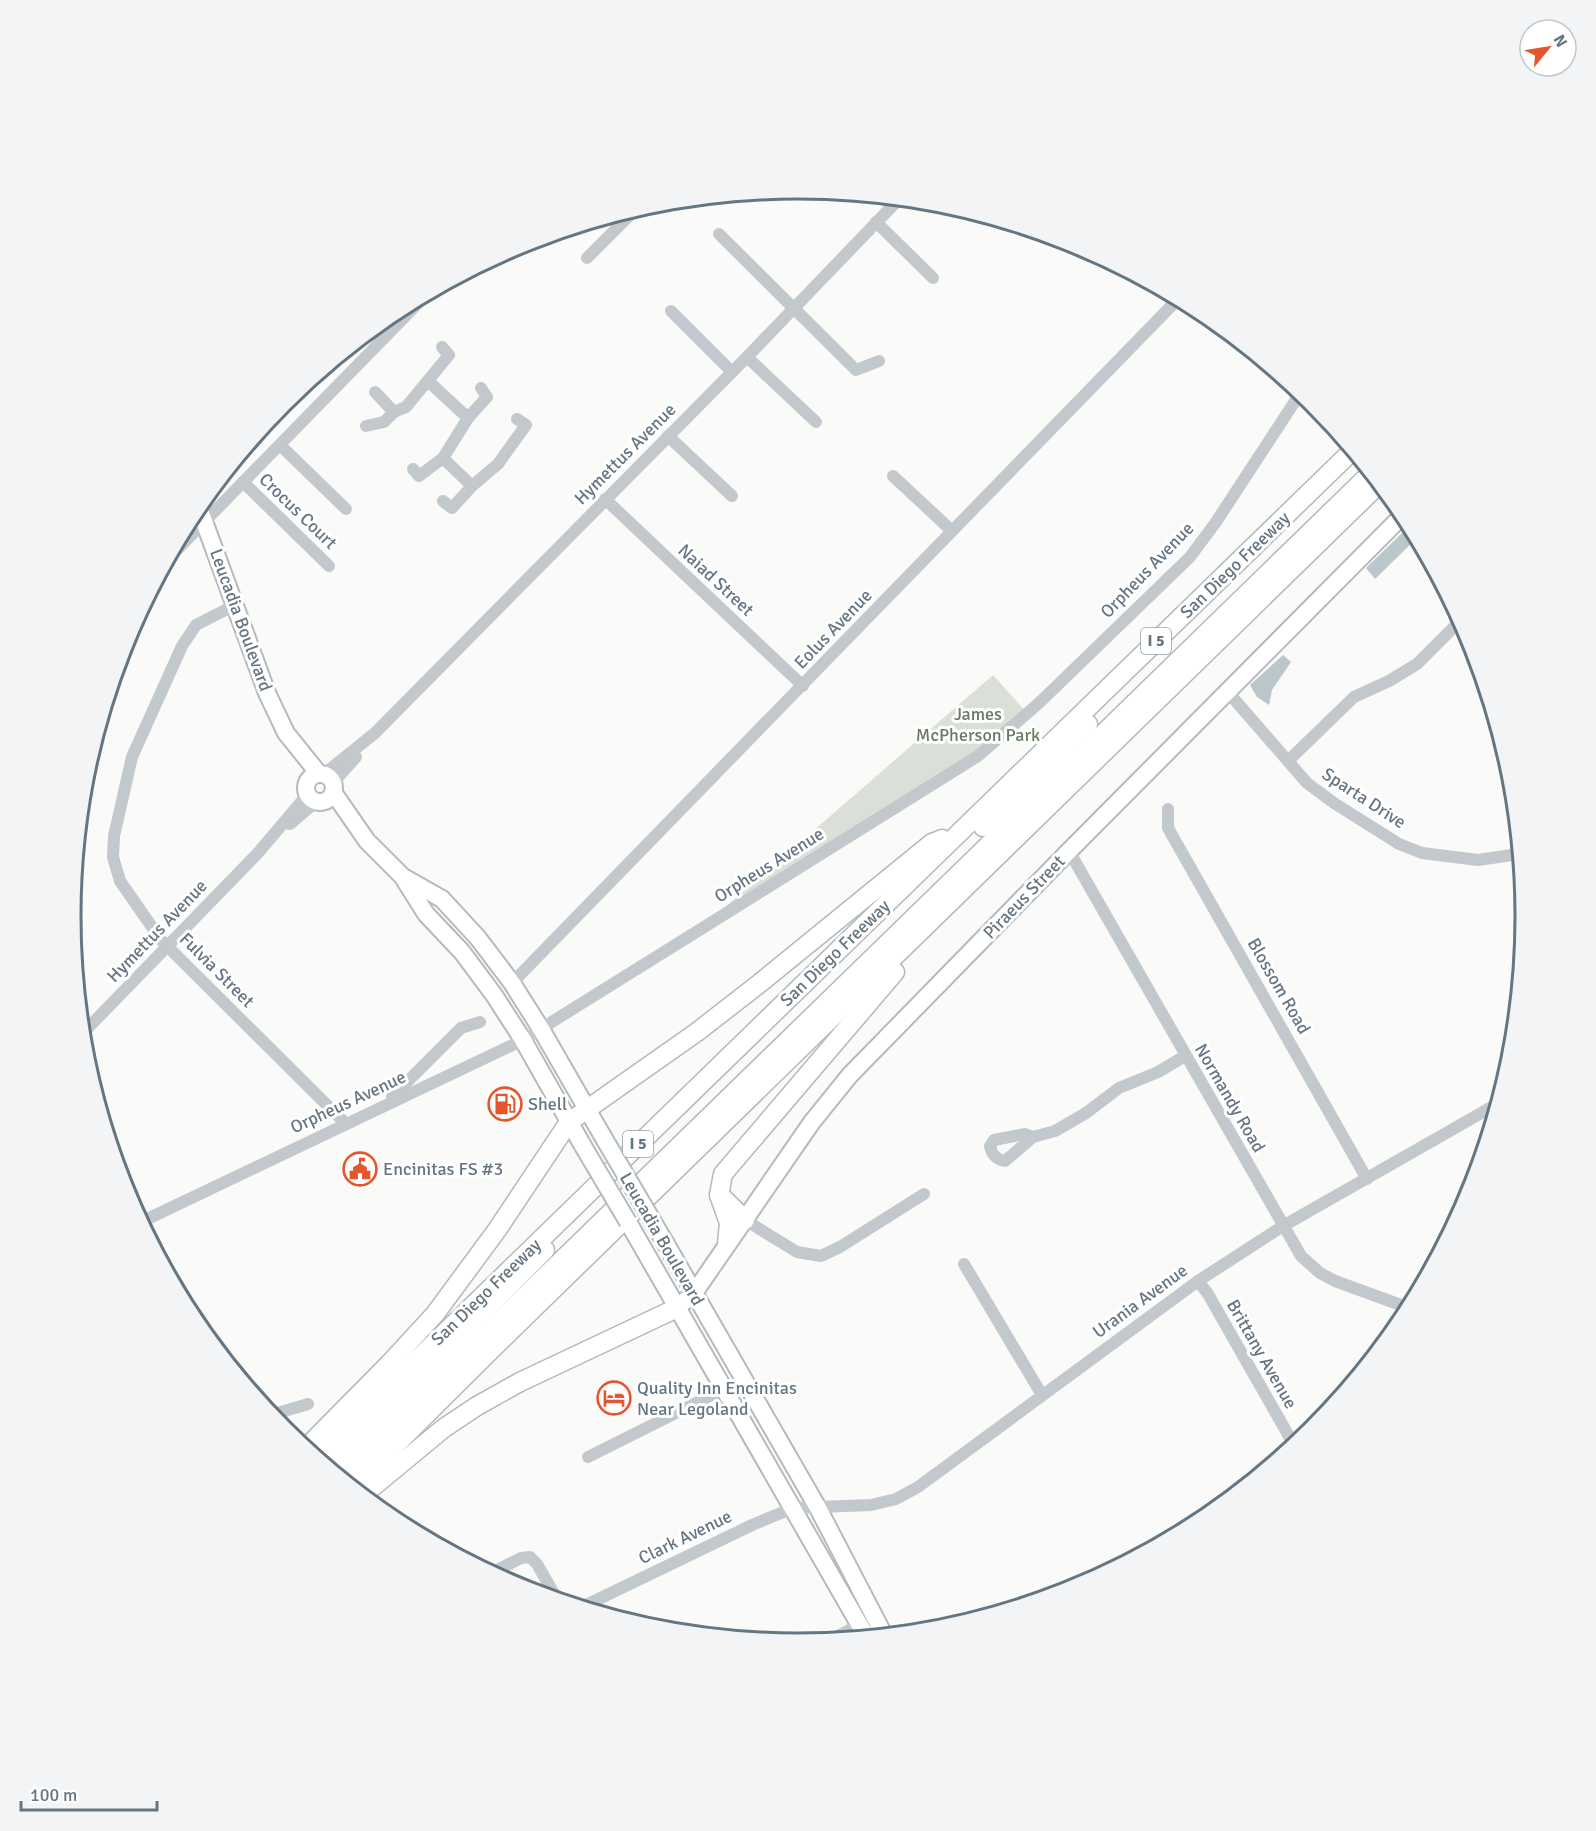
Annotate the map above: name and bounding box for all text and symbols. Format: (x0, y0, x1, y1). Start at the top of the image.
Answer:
north arrow (1518, 18, 1578, 78)
text: N (1549, 31, 1572, 51)
street label: Hymettus Avenue (570, 399, 680, 509)
street label: Crocus Court (254, 468, 342, 554)
street label: San Diego Freeway (1175, 507, 1295, 623)
street label: Orpheus Avenue (1096, 517, 1198, 623)
street label: Naiad Street (673, 539, 759, 621)
street label: Leucadia Boulevard (205, 546, 277, 694)
street label: Eolus Avenue (790, 585, 876, 673)
road number: I 5 (1141, 628, 1171, 654)
park label: James McPherson Park (916, 703, 1040, 746)
street label: Sparta Drive (1318, 763, 1410, 833)
street label: Orpheus Avenue (710, 823, 828, 907)
street label: Piraeus Street (978, 850, 1070, 944)
street label: Hymettus Avenue (102, 875, 212, 987)
street label: San Diego Freeway (775, 895, 895, 1011)
street label: Fulvia Street (175, 928, 259, 1012)
street label: Blossom Road (1243, 934, 1315, 1038)
street label: Normandy Road (1190, 1040, 1270, 1156)
street label: Orpheus Avenue (287, 1066, 409, 1138)
fuel station icon: Shell (487, 1086, 523, 1122)
place label: Shell (528, 1093, 567, 1115)
road number: I 5 (623, 1131, 653, 1157)
public building icon: Encinitas FS #3 (342, 1151, 378, 1187)
place label: Encinitas FS #3 (383, 1158, 503, 1180)
street label: Leucadia Boulevard (615, 1169, 709, 1309)
street label: San Diego Freeway (426, 1234, 546, 1350)
street label: Urania Avenue (1088, 1259, 1192, 1343)
street label: Brittany Avenue (1222, 1296, 1302, 1412)
place label: Quality Inn Encinitas Near Legoland (637, 1377, 797, 1420)
hotel icon: Quality Inn Encinitas Near Legoland (596, 1380, 632, 1416)
street label: Clark Avenue (635, 1505, 735, 1569)
scale bar (21, 1774, 158, 1812)
text: 100 m (30, 1784, 77, 1806)

